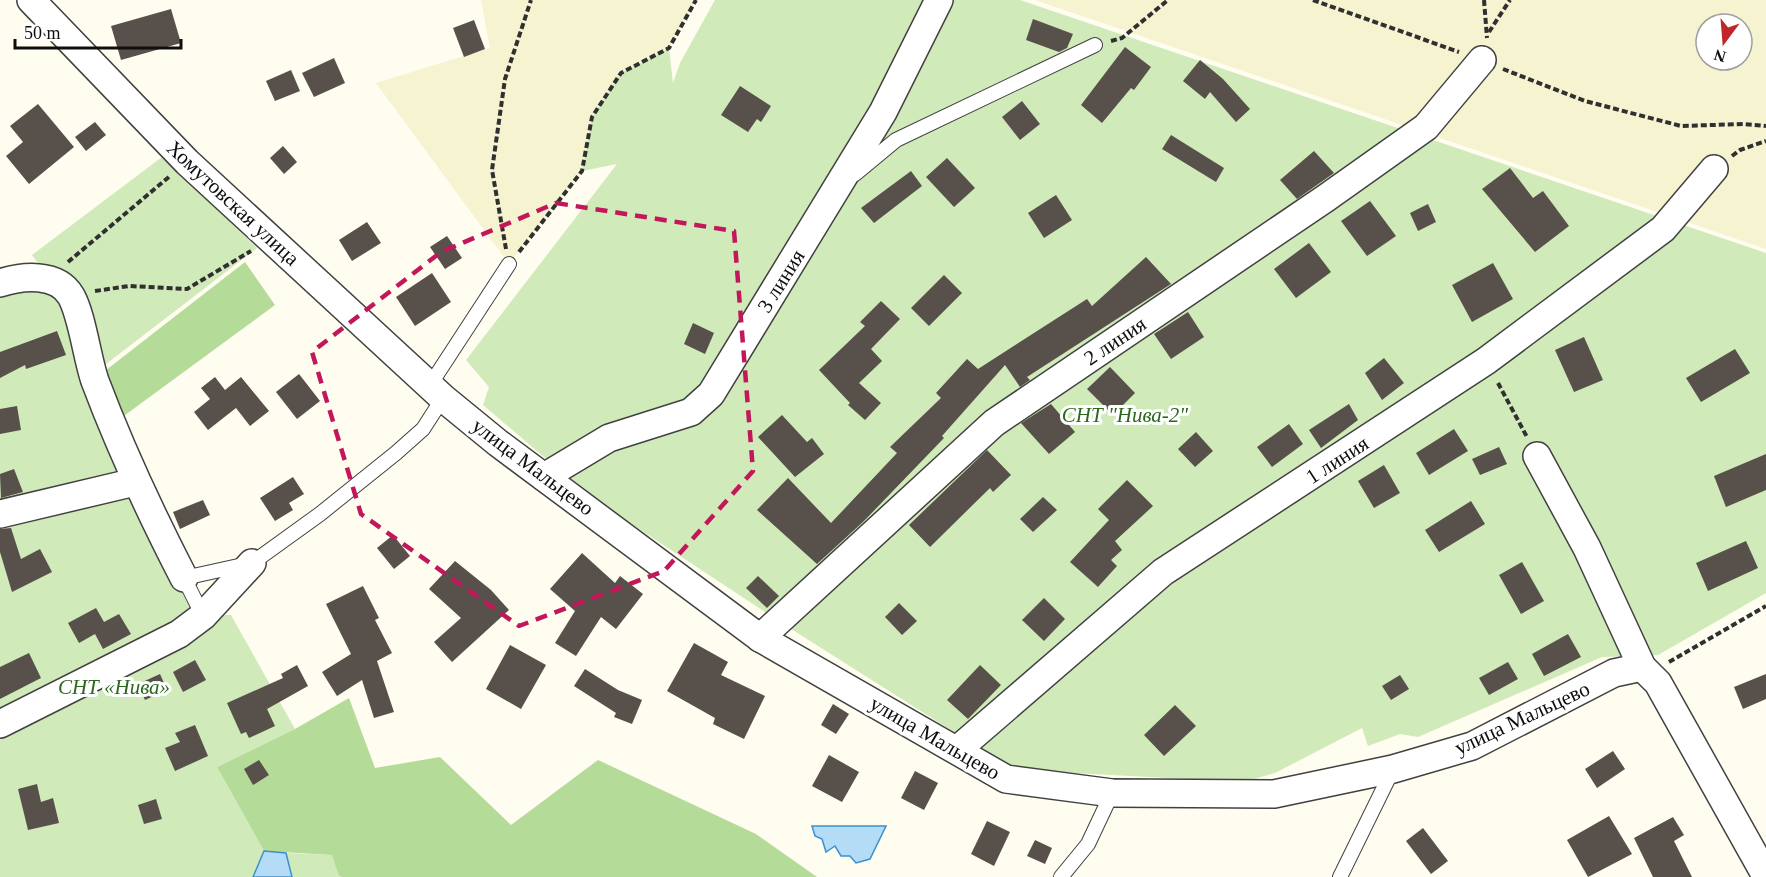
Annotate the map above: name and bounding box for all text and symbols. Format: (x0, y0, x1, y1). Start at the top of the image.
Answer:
scale bar (15, 12, 182, 50)
north arrow (1694, 12, 1754, 72)
text: 50 m (24, 23, 61, 43)
text: N (1712, 46, 1728, 66)
street label: Хомутовская улица (162, 135, 305, 271)
street label: 3 линия (752, 245, 810, 317)
street label: 2 линия (1079, 311, 1151, 370)
park label: СНТ "Нива-2" (1062, 403, 1188, 427)
street label: улица Мальцево (467, 413, 599, 521)
street label: 1 линия (1301, 431, 1373, 489)
park label: СНТ «Нива» (58, 675, 170, 699)
street label: улица Мальцево (1451, 676, 1593, 760)
street label: улица Мальцево (866, 691, 1004, 785)

